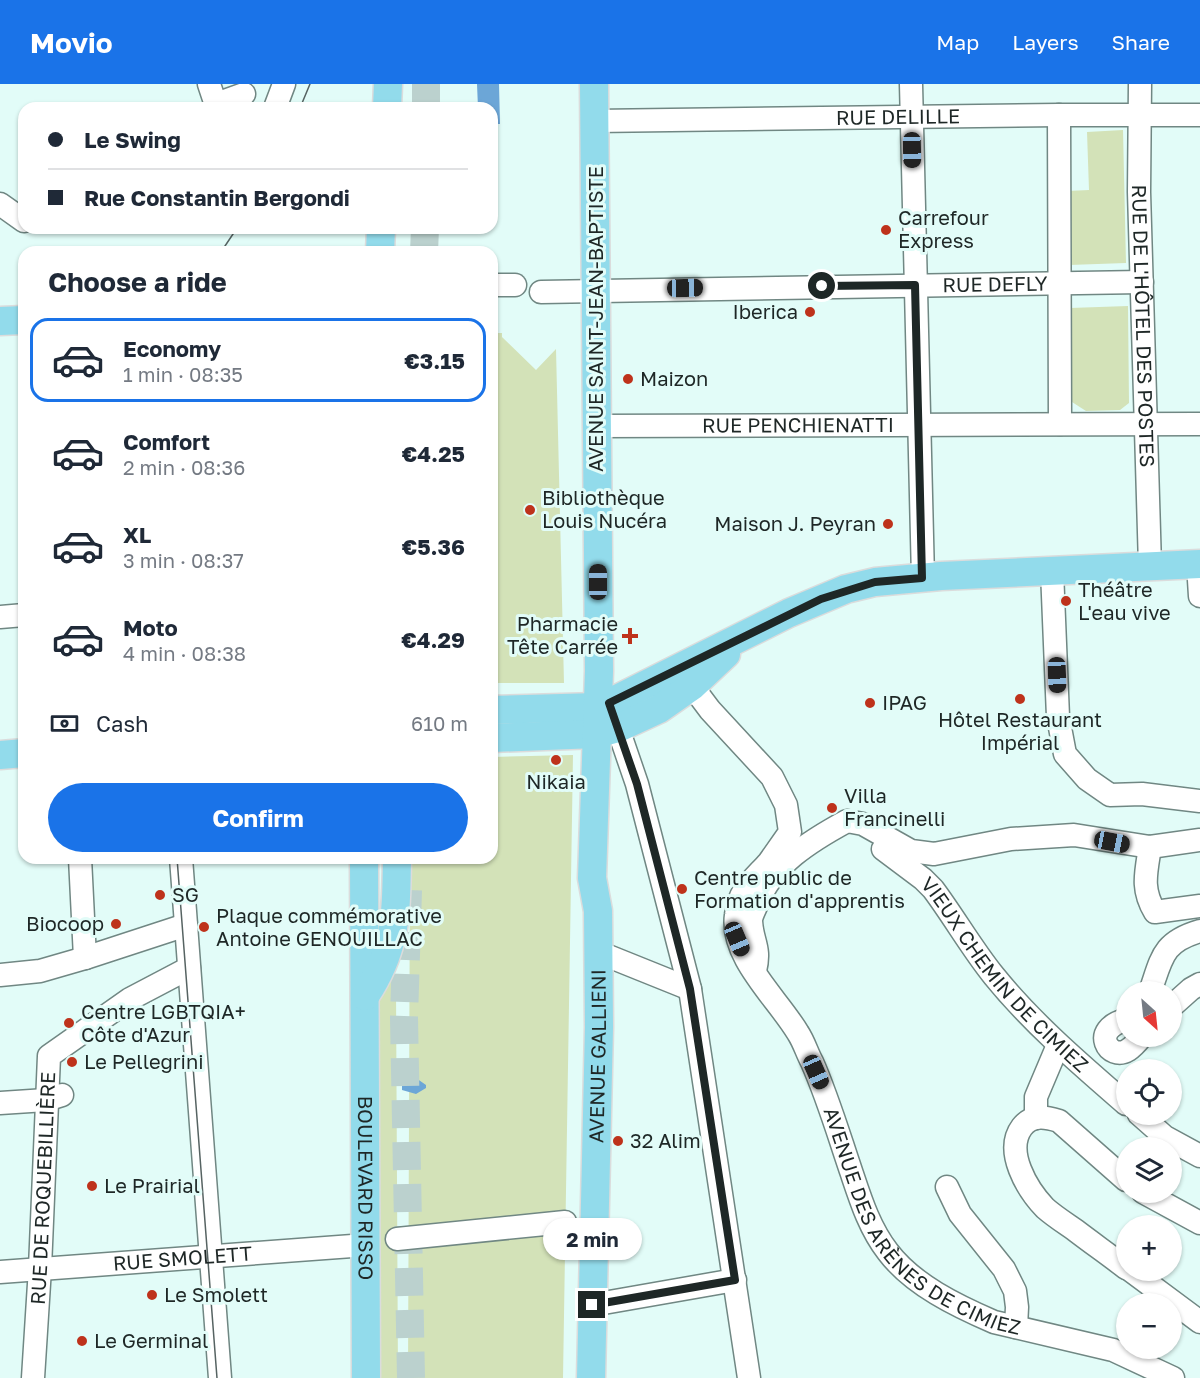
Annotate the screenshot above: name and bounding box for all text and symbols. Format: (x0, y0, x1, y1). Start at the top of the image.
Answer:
text: Movio (30, 26, 112, 59)
text: Map (936, 29, 979, 55)
text: Layers (1012, 29, 1079, 55)
text: Share (1112, 29, 1170, 55)
street label: RUE DELILLE (836, 103, 960, 129)
text: Le Swing (84, 126, 181, 153)
car (903, 132, 921, 168)
street label: AVENUE SAINT-JEAN-BAPTISTE (583, 166, 607, 472)
text: Rue Constantin Bergondi (84, 184, 350, 211)
street label: RUE DE L'HÔTEL DES POSTES (1128, 184, 1160, 468)
place label: Carrefour Express (898, 205, 989, 252)
marker: Carrefour Express (879, 223, 893, 237)
text: Choose a ride (48, 266, 227, 298)
street label: RUE DEFLY (942, 271, 1048, 296)
route start (808, 272, 835, 299)
car (667, 279, 703, 297)
place label: Iberica (732, 299, 798, 323)
marker: Iberica (803, 305, 817, 319)
icon: car (51, 333, 105, 387)
text: Economy (123, 335, 221, 362)
text: €3.15 (404, 347, 465, 374)
text: 1 min · 08:35 (123, 362, 243, 386)
place label: Maizon (640, 366, 708, 390)
marker: Maizon (621, 372, 635, 386)
street label: RUE PENCHIENATTI (702, 412, 894, 437)
icon: car (51, 426, 105, 480)
text: Comfort (123, 428, 210, 455)
text: €4.25 (402, 440, 465, 467)
text: 2 min · 08:36 (123, 455, 245, 479)
place label: Bibliothèque Louis Nucéra (542, 485, 667, 532)
marker: Bibliothèque Louis Nucéra (523, 503, 537, 517)
place label: Maison J. Peyran (714, 511, 876, 535)
marker: Maison J. Peyran (881, 517, 895, 531)
icon: car (51, 519, 105, 573)
text: XL (123, 521, 151, 548)
text: €5.36 (402, 533, 465, 560)
text: 3 min · 08:37 (123, 548, 244, 572)
car (589, 564, 607, 600)
place label: Théâtre L'eau vive (1078, 577, 1171, 624)
marker: Théâtre L'eau vive (1059, 594, 1073, 608)
place label: Pharmacie Tête Carrée (507, 611, 618, 658)
icon: car (51, 612, 105, 666)
text: Moto (123, 614, 178, 641)
text: €4.29 (401, 626, 465, 653)
marker: Pharmacie Tête Carrée (623, 629, 637, 643)
text: 4 min · 08:38 (123, 641, 246, 665)
car (1047, 657, 1067, 693)
place label: IPAG (882, 690, 927, 714)
marker: Hôtel Restaurant Impérial (1013, 692, 1027, 706)
marker: IPAG (863, 696, 877, 710)
icon: cash (48, 707, 81, 740)
place label: Hôtel Restaurant Impérial (938, 707, 1102, 754)
text: Cash (96, 710, 149, 737)
text: 610 m (411, 711, 468, 735)
marker: Nikaia (549, 753, 563, 767)
place label: Nikaia (526, 769, 586, 793)
button: Confirm (48, 783, 468, 852)
place label: Villa Francinelli (844, 783, 945, 830)
marker: Villa Francinelli (825, 801, 839, 815)
car (1093, 830, 1131, 854)
place label: Centre public de Formation d'apprentis (694, 865, 905, 912)
street label: VIEUX CHEMIN DE CIMIEZ (917, 871, 1094, 1076)
place label: SG (172, 882, 199, 906)
marker: Centre public de Formation d'apprentis (675, 882, 689, 896)
marker: SG (153, 888, 167, 902)
place label: Plaque commémorative Antoine GENOUILLAC (216, 903, 442, 950)
place label: Biocoop (26, 911, 104, 935)
marker: Biocoop (109, 917, 123, 931)
car (722, 919, 752, 959)
marker: Plaque commémorative Antoine GENOUILLAC (197, 920, 211, 934)
street label: AVENUE GALLIENI (583, 969, 610, 1143)
north arrow (1116, 981, 1182, 1047)
map controls (1116, 981, 1182, 1359)
place label: Centre LGBTQIA+ Côte d'Azur (81, 999, 246, 1046)
marker: Centre LGBTQIA+ Côte d'Azur (62, 1016, 76, 1030)
place label: Le Pellegrini (84, 1049, 204, 1073)
car (800, 1052, 832, 1092)
marker: Le Pellegrini (65, 1055, 79, 1069)
button: locate (1116, 1059, 1182, 1125)
street label: RUE DE ROQUEBILLIÈRE (25, 1071, 59, 1305)
street label: BOULEVARD RISSO (354, 1096, 379, 1280)
street label: AVENUE DES ARÈNES DE CIMIEZ (820, 1104, 1023, 1339)
place label: 32 Alim (630, 1128, 701, 1152)
marker: 32 Alim (611, 1134, 625, 1148)
button: layers (1116, 1137, 1182, 1203)
place label: Le Prairial (104, 1173, 200, 1197)
marker: Le Prairial (85, 1179, 99, 1193)
button: + (1116, 1215, 1182, 1281)
callout: 2 min (542, 1218, 642, 1260)
text: 2 min (566, 1227, 619, 1251)
street label: RUE SMOLETT (112, 1240, 253, 1275)
place label: Le Smolett (164, 1282, 268, 1306)
marker: Le Smolett (145, 1288, 159, 1302)
route end (578, 1291, 605, 1318)
button: − (1116, 1293, 1182, 1359)
place label: Le Germinal (94, 1328, 208, 1352)
marker: Le Germinal (75, 1334, 89, 1348)

